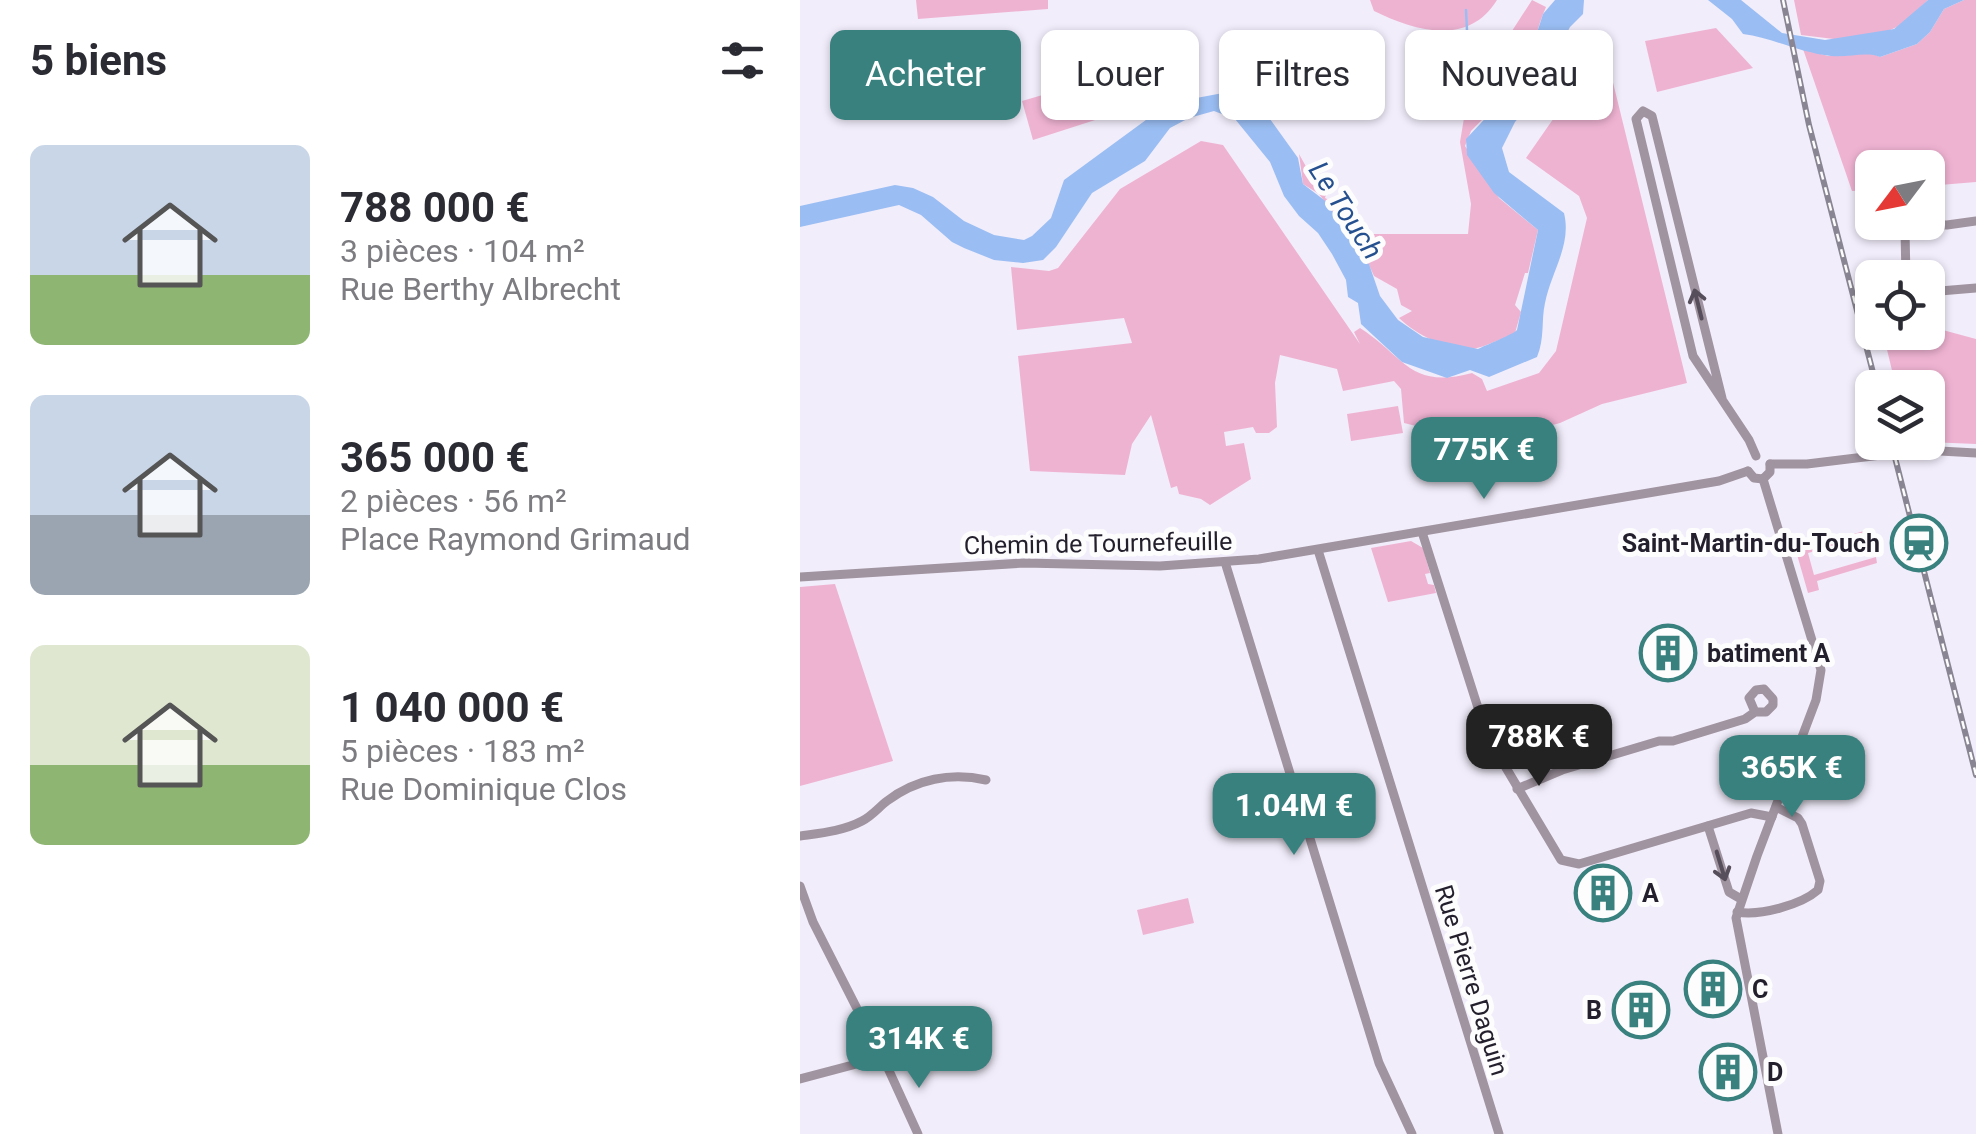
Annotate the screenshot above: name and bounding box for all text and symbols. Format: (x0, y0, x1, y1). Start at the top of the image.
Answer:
chip: Acheter (830, 30, 1021, 120)
chip: Louer (1041, 30, 1199, 120)
chip: Filtres (1219, 30, 1385, 120)
chip: Nouveau (1405, 30, 1613, 120)
icon: filters (715, 33, 770, 88)
text: 5 biens (30, 36, 167, 85)
north arrow (1855, 150, 1945, 240)
map controls (1855, 150, 1945, 460)
water label: Le Touch (1302, 155, 1389, 265)
text: 788 000 € (340, 183, 530, 232)
icon: home (110, 185, 230, 305)
text: 3 pièces · 104 m² (340, 232, 585, 270)
button: locate (1855, 260, 1945, 350)
text: Rue Berthy Albrecht (340, 270, 621, 308)
one-way arrow (1688, 288, 1707, 320)
button: layers (1855, 370, 1945, 460)
pin: 775K € (1403, 417, 1565, 502)
text: 775K € (1433, 430, 1535, 468)
text: 365 000 € (340, 433, 530, 482)
icon: home (110, 435, 230, 555)
text: 2 pièces · 56 m² (340, 482, 567, 520)
station icon: Saint-Martin-du-Touch (1889, 513, 1949, 573)
text: Place Raymond Grimaud (340, 520, 691, 558)
street label: Chemin de Tournefeuille (963, 527, 1233, 560)
place label: Saint-Martin-du-Touch (1622, 529, 1880, 558)
building icon: batiment A (1638, 623, 1698, 683)
place label: batiment A (1707, 639, 1830, 668)
text: 1 040 000 € (340, 683, 564, 732)
icon: home (110, 685, 230, 805)
pin: 788K € (1458, 704, 1620, 789)
text: 788K € (1488, 717, 1590, 755)
text: 5 pièces · 183 m² (340, 732, 585, 770)
pin: 365K € (1711, 735, 1873, 820)
text: 365K € (1741, 748, 1843, 786)
text: Rue Dominique Clos (340, 770, 627, 808)
pin: 1.04M € (1202, 773, 1386, 858)
text: 1.04M € (1235, 786, 1353, 824)
one-way arrow (1713, 849, 1731, 881)
building icon: A (1573, 863, 1633, 923)
place label: A (1642, 879, 1659, 908)
street label: Rue Pierre Daguin (1429, 881, 1514, 1079)
building icon: C (1683, 959, 1743, 1019)
place label: C (1752, 975, 1768, 1004)
building icon: B (1611, 980, 1671, 1040)
place label: B (1586, 996, 1602, 1025)
pin: 314K € (838, 1006, 1000, 1091)
text: 314K € (868, 1019, 970, 1057)
building icon: D (1698, 1042, 1758, 1102)
place label: D (1767, 1058, 1783, 1087)

